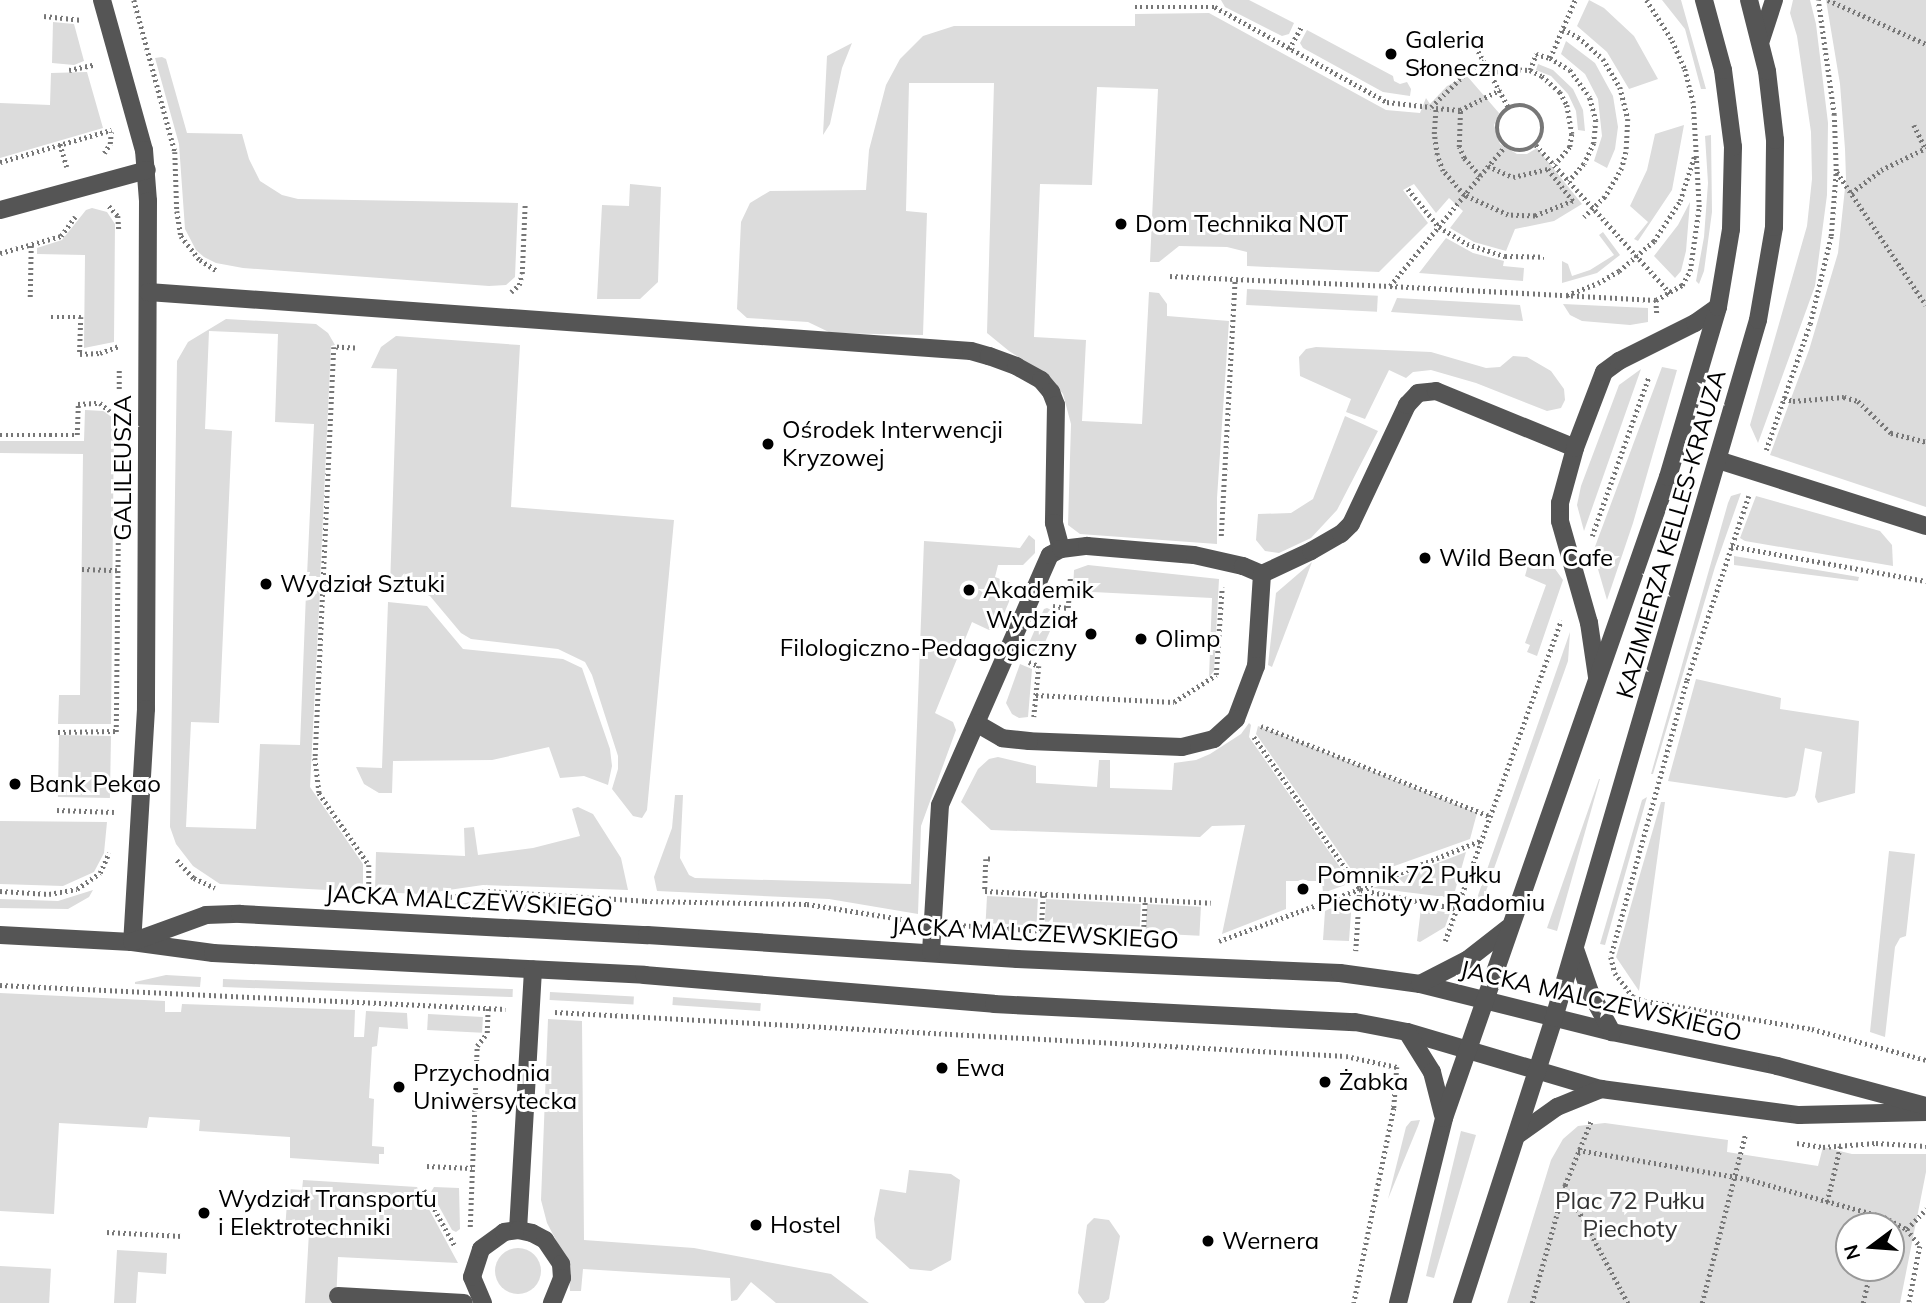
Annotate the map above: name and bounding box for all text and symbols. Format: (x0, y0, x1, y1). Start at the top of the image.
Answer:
place label: Galeria Słoneczna (1405, 26, 1519, 82)
marker: Galeria Słoneczna (1383, 46, 1399, 62)
place label: Dom Technika NOT (1135, 210, 1348, 238)
marker: Dom Technika NOT (1113, 216, 1129, 232)
street label: KAZIMIERZA KELLES-KRAUZA (1610, 366, 1732, 702)
street label: GALILEUSZA (109, 395, 137, 541)
place label: Ośrodek Interwencji Kryzowej (782, 416, 1003, 472)
marker: Ośrodek Interwencji Kryzowej (760, 436, 776, 452)
place label: Wild Bean Cafe (1439, 544, 1613, 572)
marker: Wild Bean Cafe (1417, 550, 1433, 566)
place label: Wydział Sztuki (280, 570, 445, 598)
marker: Wydział Sztuki (258, 576, 274, 592)
place label: Akademik (983, 576, 1094, 604)
marker: Akademik (961, 582, 977, 598)
place label: Wydział Filologiczno-Pedagogiczny (780, 606, 1077, 662)
place label: Olimp (1155, 625, 1220, 653)
marker: Wydział Filologiczno-Pedagogiczny (1083, 626, 1099, 642)
marker: Olimp (1133, 631, 1149, 647)
place label: Bank Pekao (29, 770, 161, 798)
marker: Bank Pekao (7, 776, 23, 792)
place label: Pomnik 72 Pułku Piechoty w Radomiu (1317, 861, 1545, 917)
street label: JACKA MALCZEWSKIEGO (324, 879, 614, 923)
marker: Pomnik 72 Pułku Piechoty w Radomiu (1295, 881, 1311, 897)
street label: JACKA MALCZEWSKIEGO (890, 911, 1180, 955)
street label: JACKA MALCZEWSKIEGO (1457, 955, 1745, 1047)
place label: Ewa (956, 1054, 1005, 1082)
place label: Przychodnia Uniwersytecka (413, 1059, 577, 1115)
marker: Ewa (934, 1060, 950, 1076)
place label: Żabka (1339, 1068, 1409, 1096)
marker: Żabka (1317, 1074, 1333, 1090)
marker: Przychodnia Uniwersytecka (391, 1079, 407, 1095)
place label: Wydział Transportu i Elektrotechniki (218, 1185, 437, 1241)
park label: Plac 72 Pułku Piechoty (1555, 1187, 1705, 1243)
marker: Wydział Transportu i Elektrotechniki (196, 1205, 212, 1221)
place label: Hostel (770, 1211, 841, 1239)
north arrow (1835, 1212, 1905, 1282)
marker: Hostel (748, 1217, 764, 1233)
place label: Wernera (1222, 1227, 1319, 1255)
marker: Wernera (1200, 1233, 1216, 1249)
text: N (1838, 1242, 1865, 1262)

